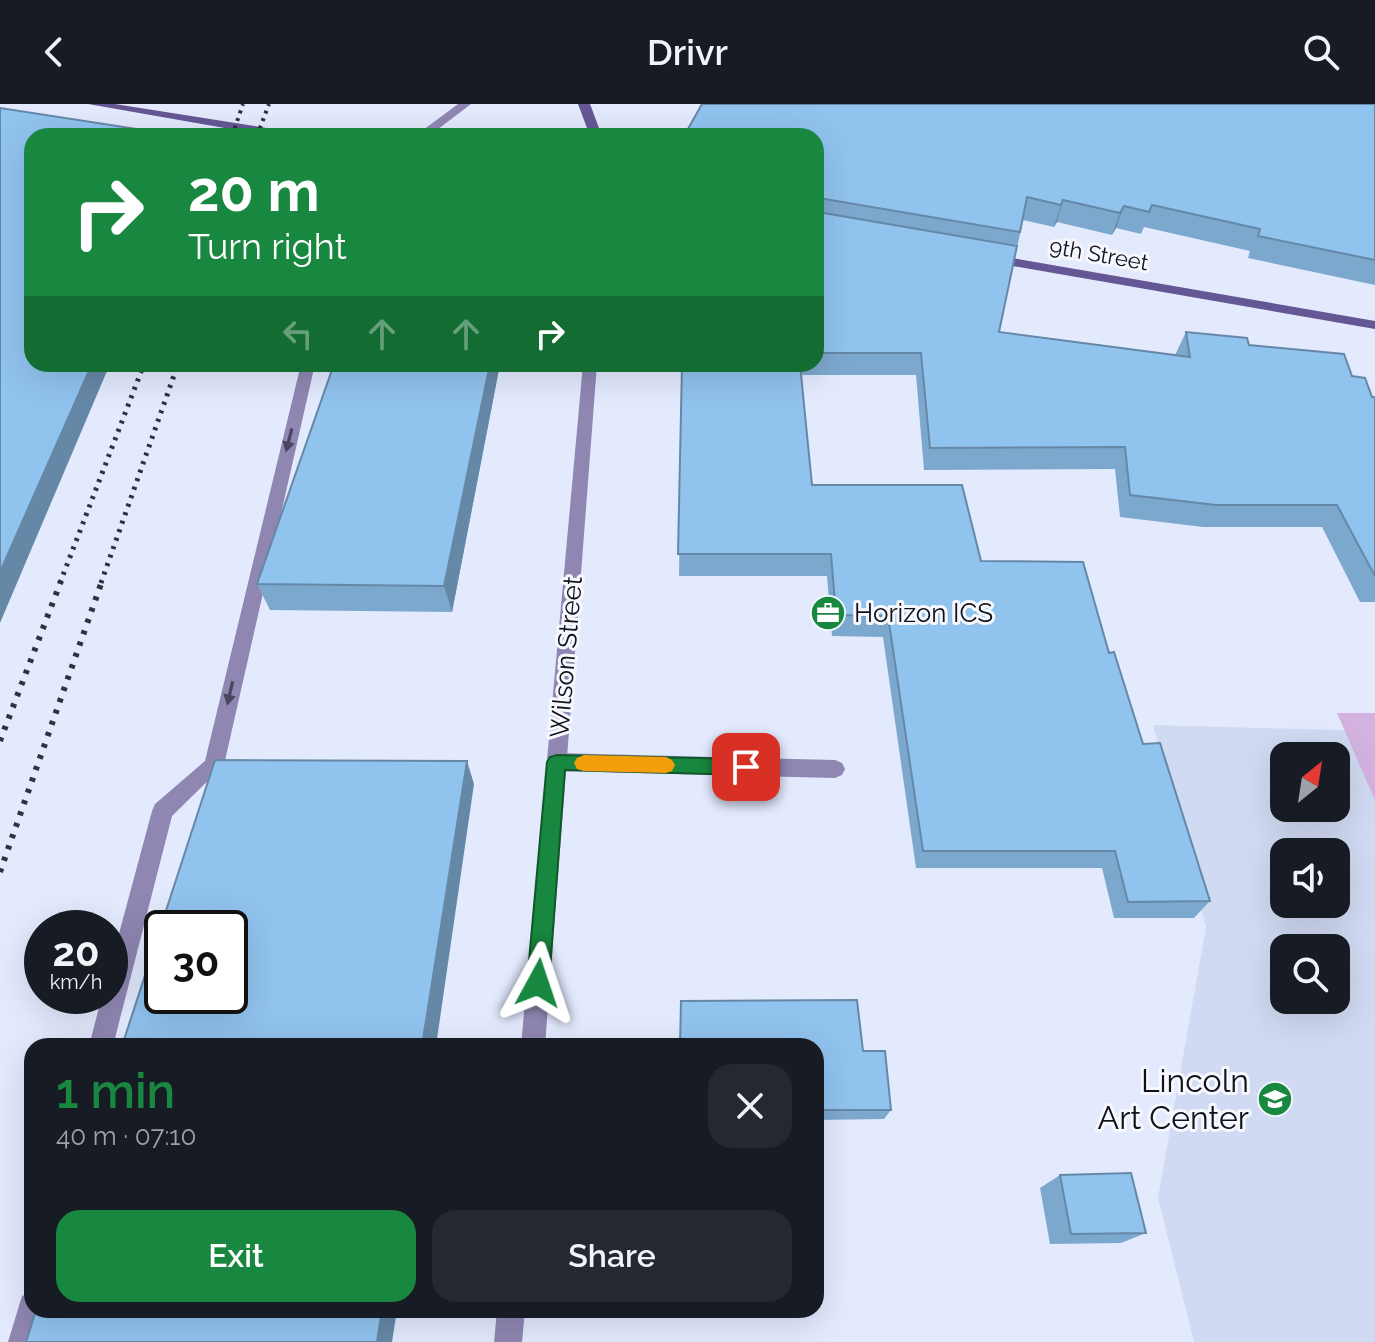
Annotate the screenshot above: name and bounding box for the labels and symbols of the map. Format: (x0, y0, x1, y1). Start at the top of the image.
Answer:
street label: 9th Street (1048, 233, 1151, 276)
one-way arrow (282, 427, 294, 452)
street label: Wilson Street (544, 575, 588, 739)
office icon: Horizon ICS (809, 594, 847, 632)
place label: Horizon ICS (854, 598, 993, 628)
one-way arrow (224, 681, 236, 706)
pin (712, 733, 780, 801)
north arrow (1270, 742, 1350, 822)
speed limit sign: 30 (144, 910, 248, 1014)
position arrow (496, 941, 580, 1025)
place label: Lincoln Art Center (1098, 1062, 1249, 1136)
school or university icon: Lincoln Art Center (1256, 1080, 1294, 1118)

